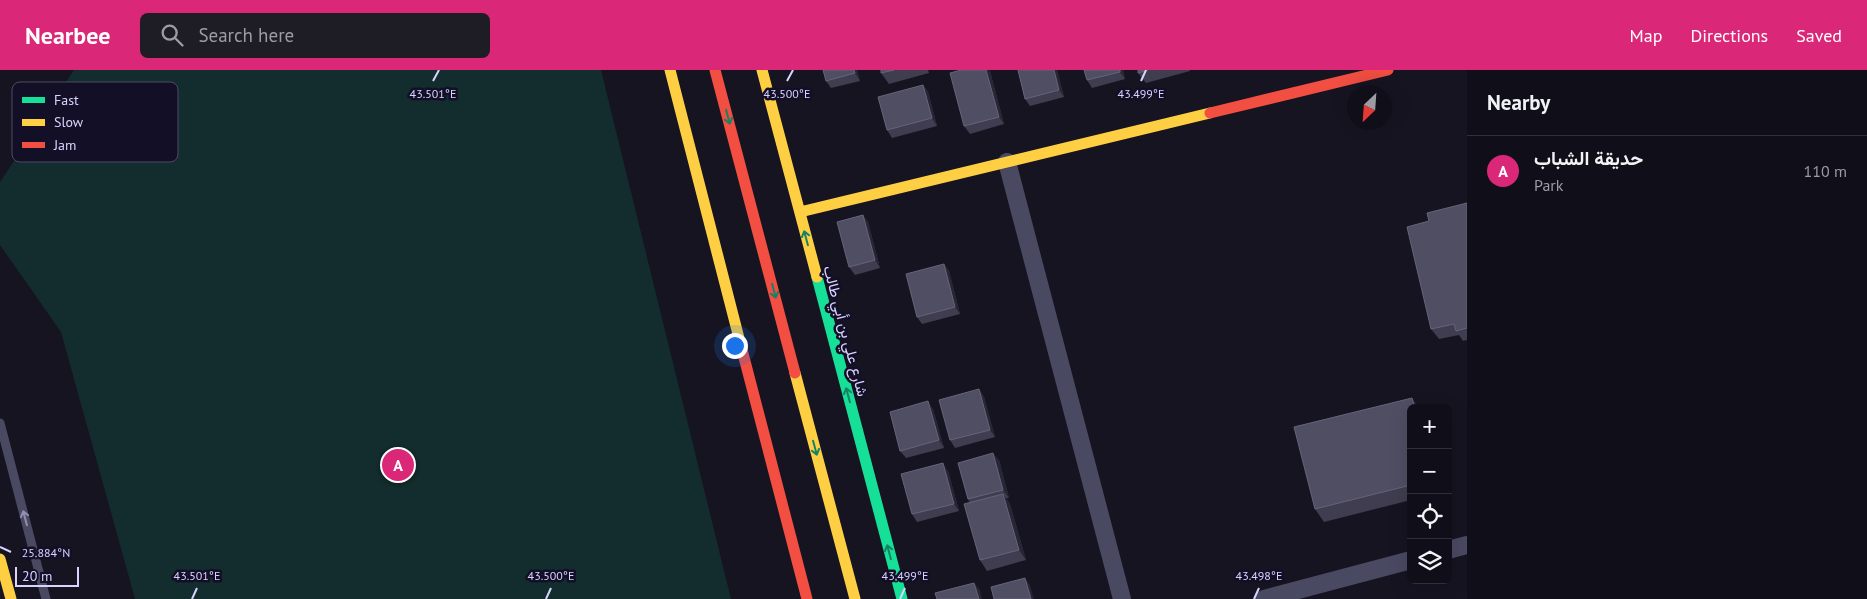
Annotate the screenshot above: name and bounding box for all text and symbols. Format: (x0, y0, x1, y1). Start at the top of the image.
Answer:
search box (140, 13, 490, 58)
text: Nearbee (25, 20, 110, 51)
icon: search (158, 21, 186, 49)
text: Search here (198, 23, 294, 47)
text: Map (1630, 24, 1662, 47)
text: Directions (1690, 24, 1768, 47)
text: Saved (1796, 24, 1842, 47)
legend (12, 82, 178, 162)
north arrow (1347, 85, 1392, 130)
text: 43.501°E (410, 86, 456, 101)
text: 43.500°E (764, 86, 810, 101)
text: 43.499°E (1118, 86, 1164, 101)
text: Nearby (1487, 89, 1550, 116)
text: Fast (54, 91, 79, 109)
one-way arrow (723, 109, 733, 125)
text: Slow (54, 113, 84, 131)
text: Jam (53, 136, 76, 154)
text: حديقة الشباب (1534, 146, 1643, 170)
text: A (1498, 161, 1508, 181)
text: 110 m (1804, 161, 1847, 181)
text: Park (1534, 175, 1563, 195)
one-way arrow (801, 230, 811, 246)
street label: شارع علي بن أبي طالب (816, 263, 873, 400)
one-way arrow (769, 283, 779, 299)
your location (722, 333, 748, 359)
one-way arrow (843, 387, 852, 403)
map controls (1407, 404, 1452, 584)
button: + (1407, 404, 1452, 449)
one-way arrow (811, 440, 820, 456)
pin: A (382, 446, 414, 484)
button: − (1407, 449, 1452, 494)
button: locate (1407, 494, 1452, 539)
one-way arrow (20, 510, 29, 526)
button: layers (1407, 539, 1452, 584)
one-way arrow (884, 544, 893, 560)
text: 25.884°N (22, 545, 70, 560)
scale bar (15, 564, 79, 587)
text: 20 m (22, 567, 52, 585)
text: 43.501°E (174, 568, 220, 583)
text: 43.500°E (528, 568, 574, 583)
text: 43.499°E (882, 568, 928, 583)
text: 43.498°E (1236, 568, 1282, 583)

